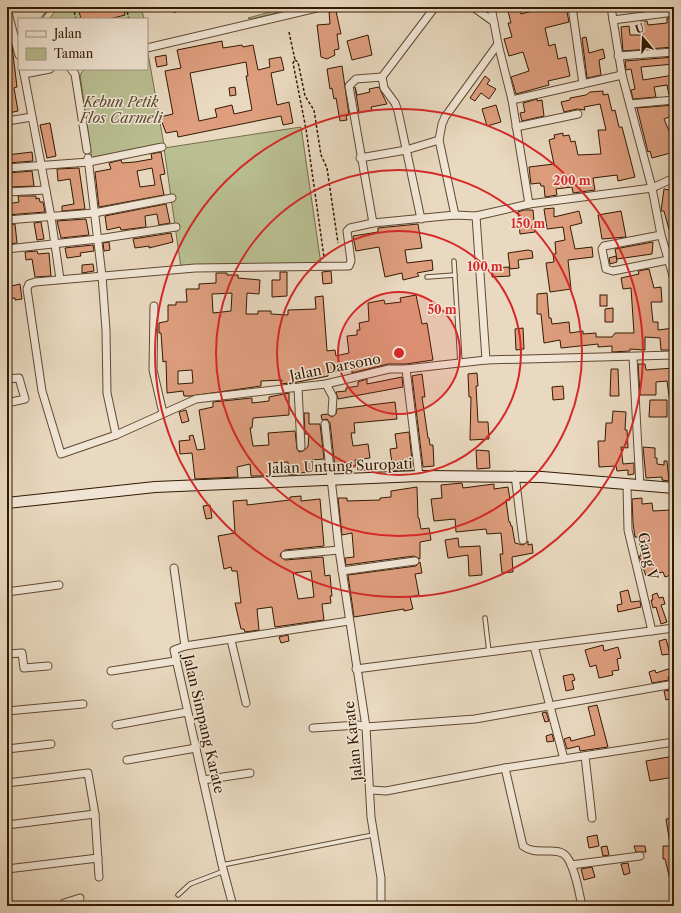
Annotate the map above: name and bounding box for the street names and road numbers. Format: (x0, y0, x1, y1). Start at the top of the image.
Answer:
street label: Jalan Darsono (286, 349, 382, 385)
street label: Jalan Untung Suropati (265, 454, 413, 478)
street label: Gang V (634, 531, 662, 582)
street label: Jalan Simpang Karate (179, 651, 229, 795)
street label: Jalan Karate (340, 700, 366, 784)

